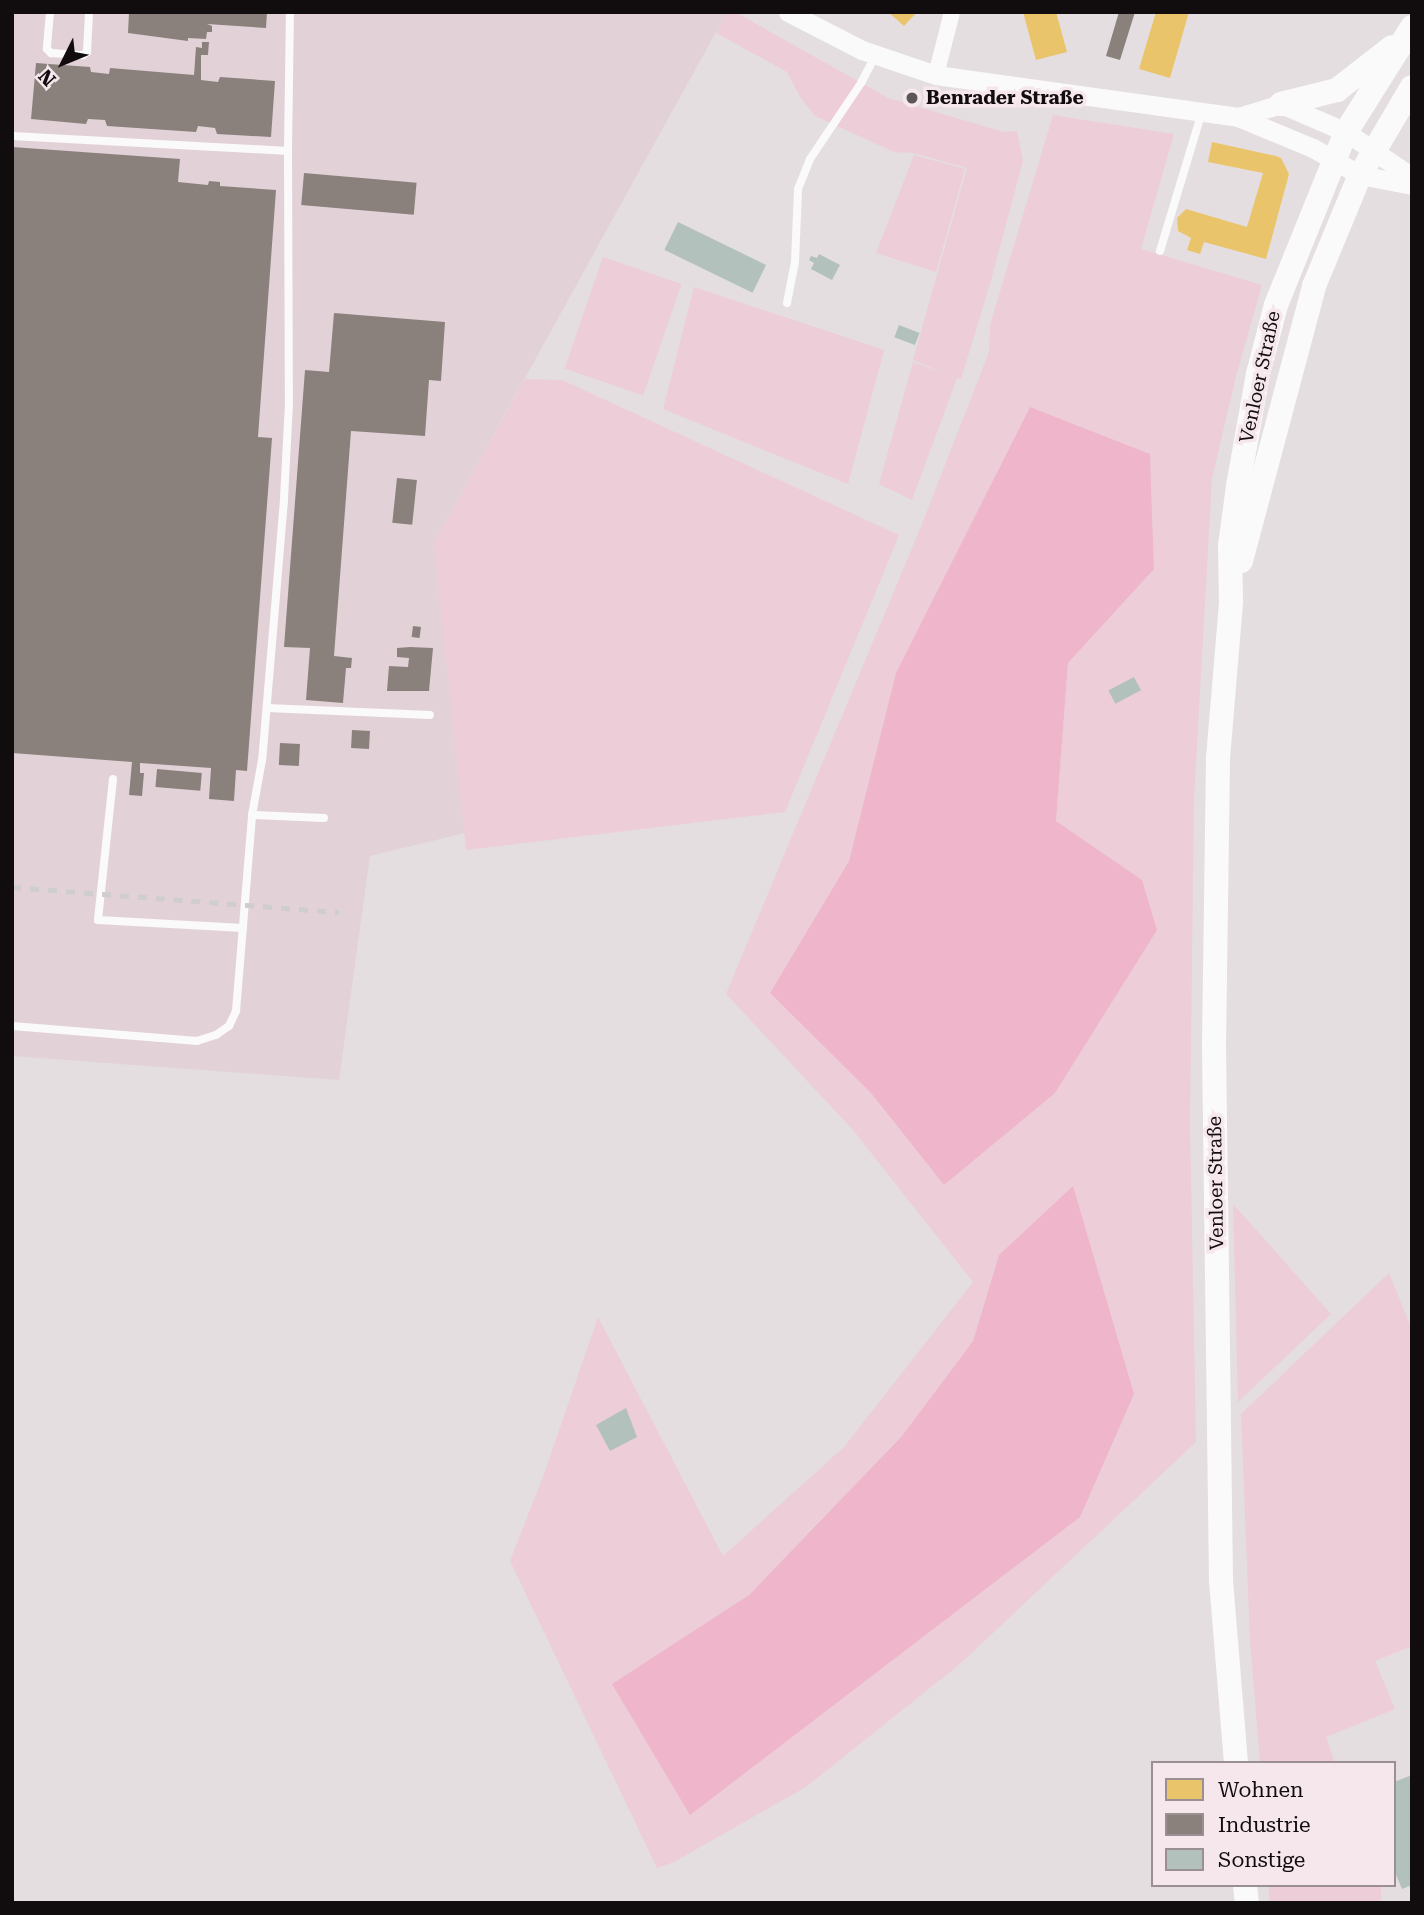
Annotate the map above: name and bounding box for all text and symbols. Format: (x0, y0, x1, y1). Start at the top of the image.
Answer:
north arrow (28, 28, 98, 98)
text: N (34, 64, 61, 91)
place label: Benrader Straße (926, 87, 1084, 109)
marker: Benrader Straße (904, 90, 920, 106)
street label: Venloer Straße (1235, 309, 1285, 445)
street label: Venloer Straße (1203, 1116, 1229, 1250)
legend (1151, 1761, 1396, 1887)
text: Wohnen (1218, 1778, 1304, 1802)
text: Industrie (1218, 1813, 1311, 1837)
text: Sonstige (1218, 1848, 1305, 1872)

